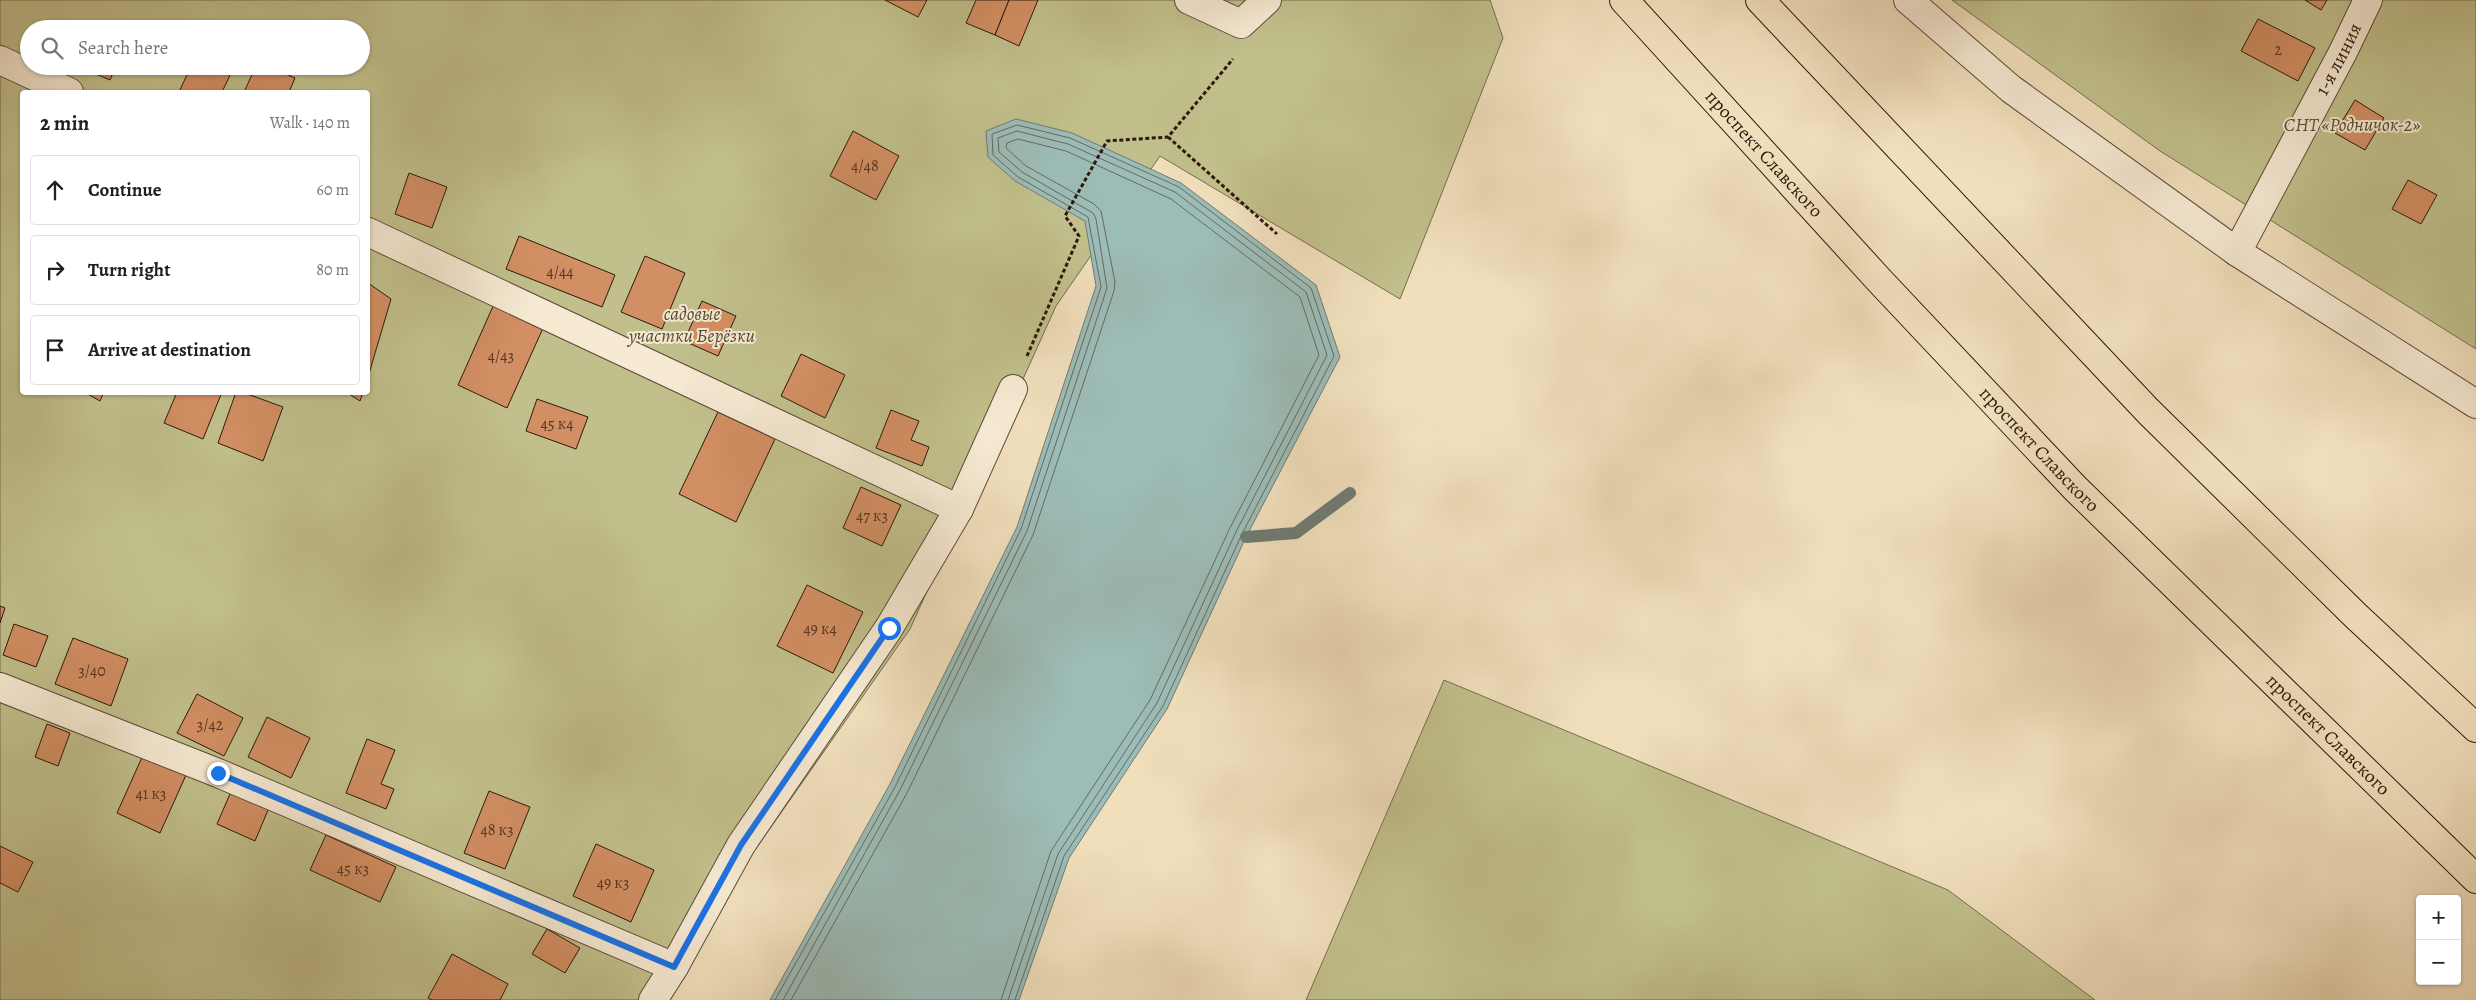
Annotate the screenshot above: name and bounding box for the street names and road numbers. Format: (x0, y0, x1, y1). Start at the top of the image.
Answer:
street label: 1-я линия (2309, 19, 2368, 100)
street label: проспект Славского (1699, 84, 1829, 223)
street label: проспект Славского (1973, 381, 2105, 518)
street label: проспект Славского (2260, 668, 2396, 801)

